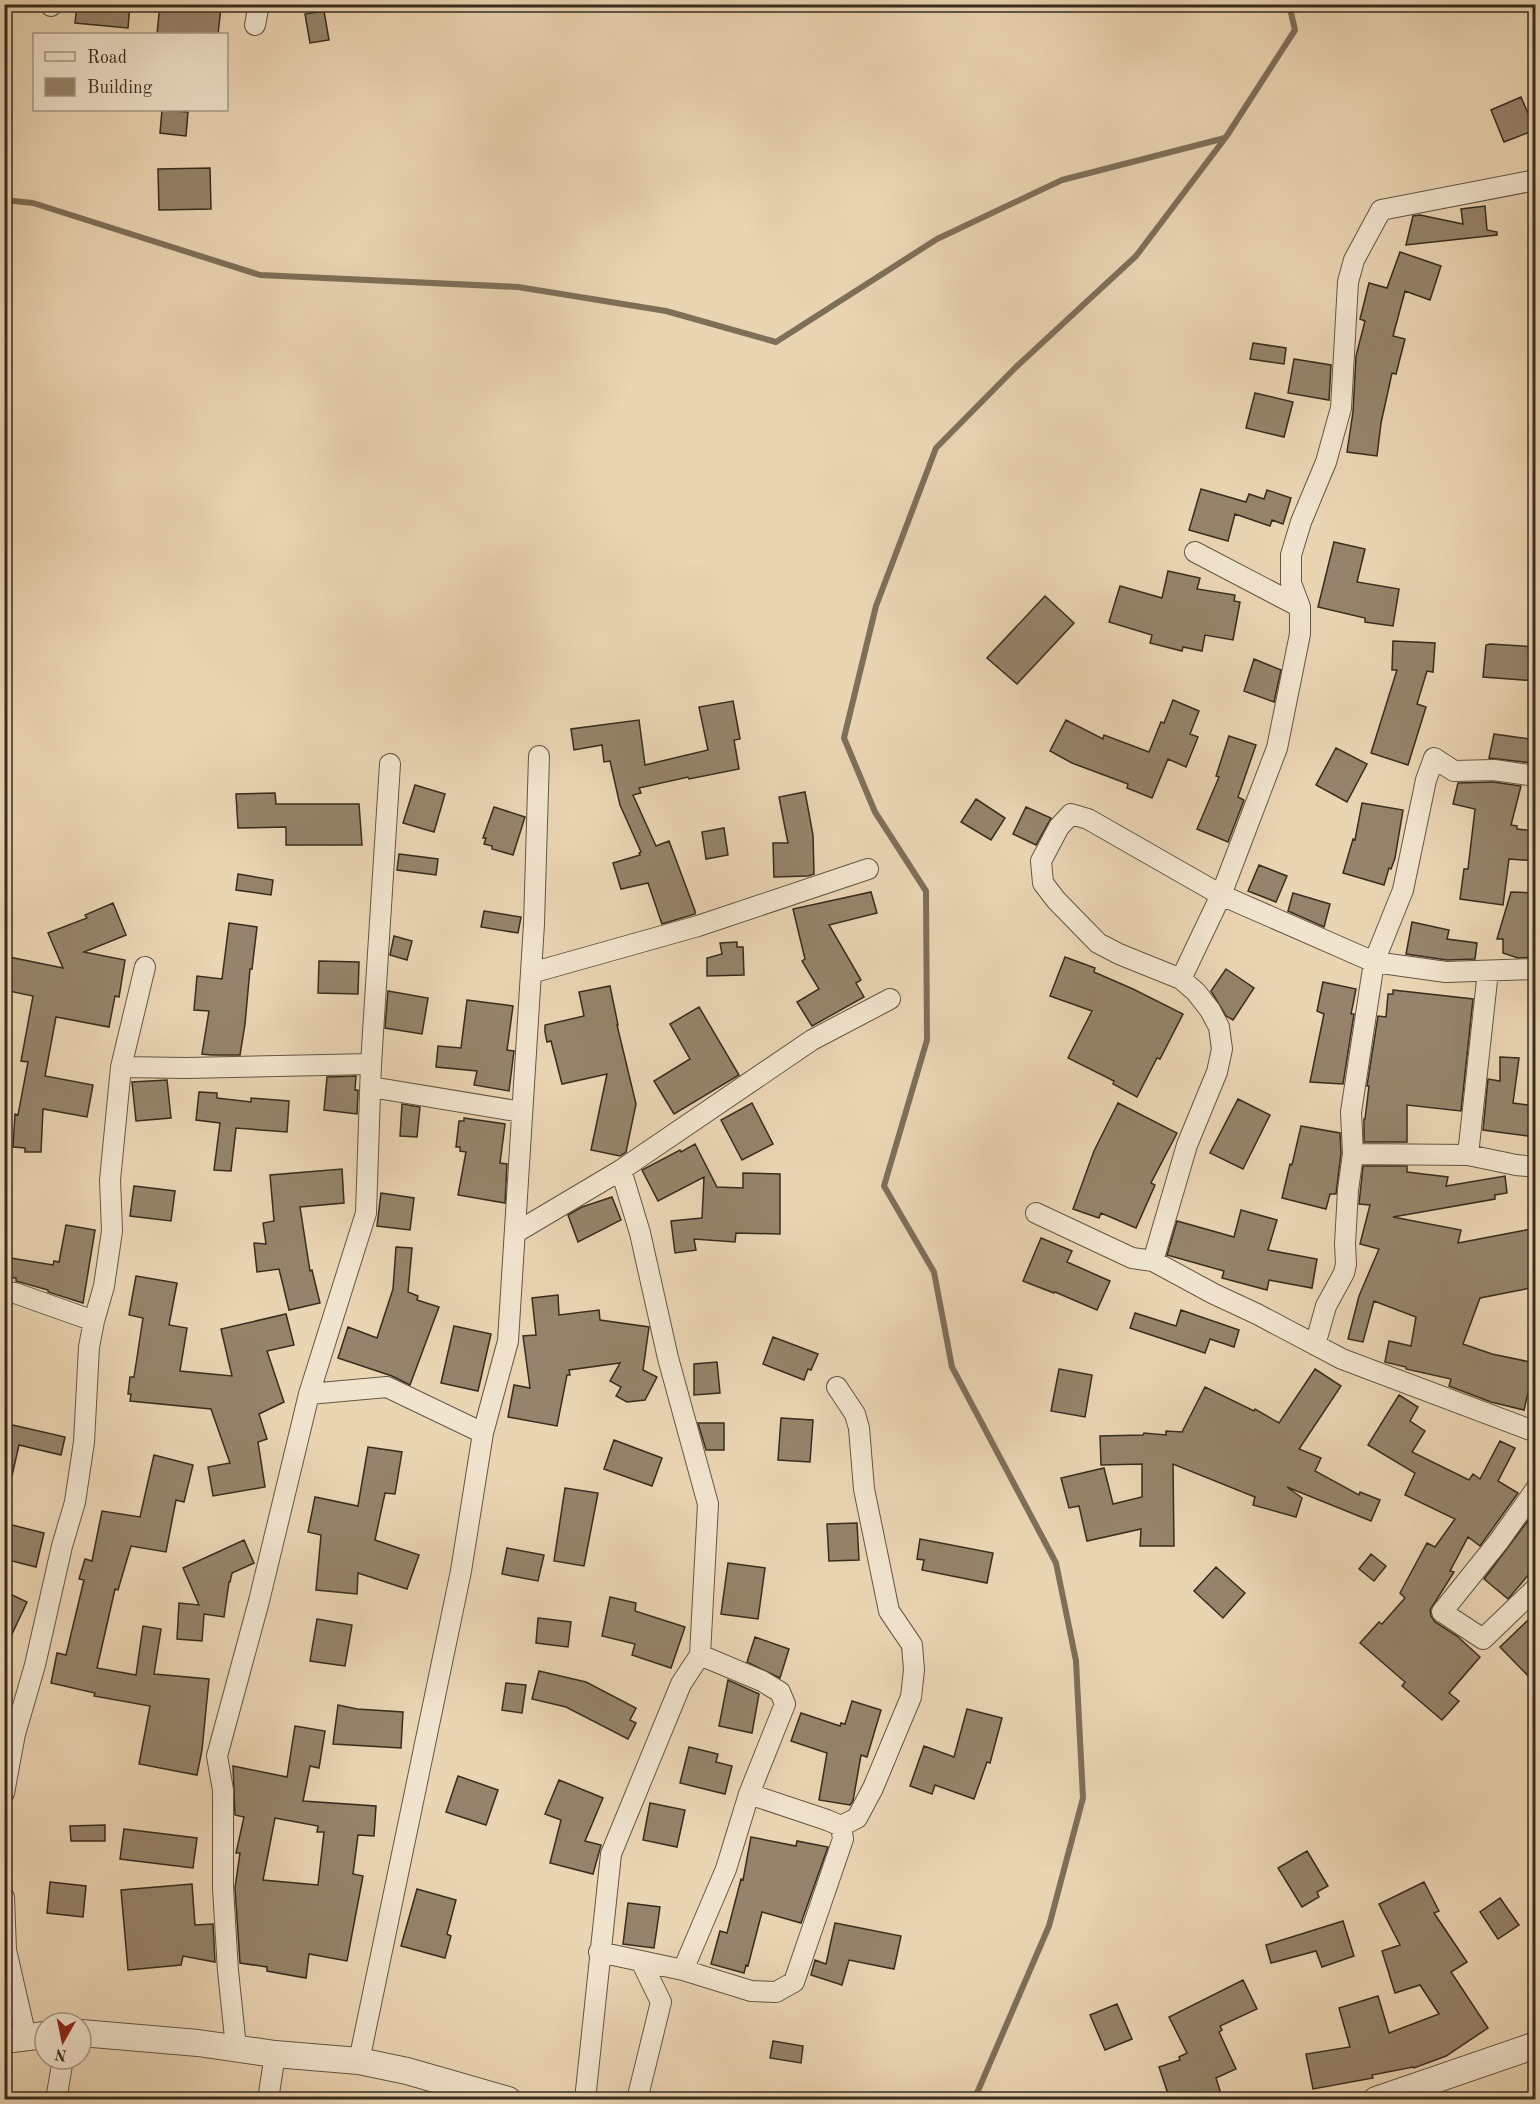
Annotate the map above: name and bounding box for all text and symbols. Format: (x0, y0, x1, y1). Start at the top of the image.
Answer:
legend (33, 33, 228, 111)
text: Road (87, 49, 127, 67)
text: Building (87, 79, 153, 97)
north arrow (33, 2011, 93, 2071)
text: N (53, 2045, 68, 2063)

